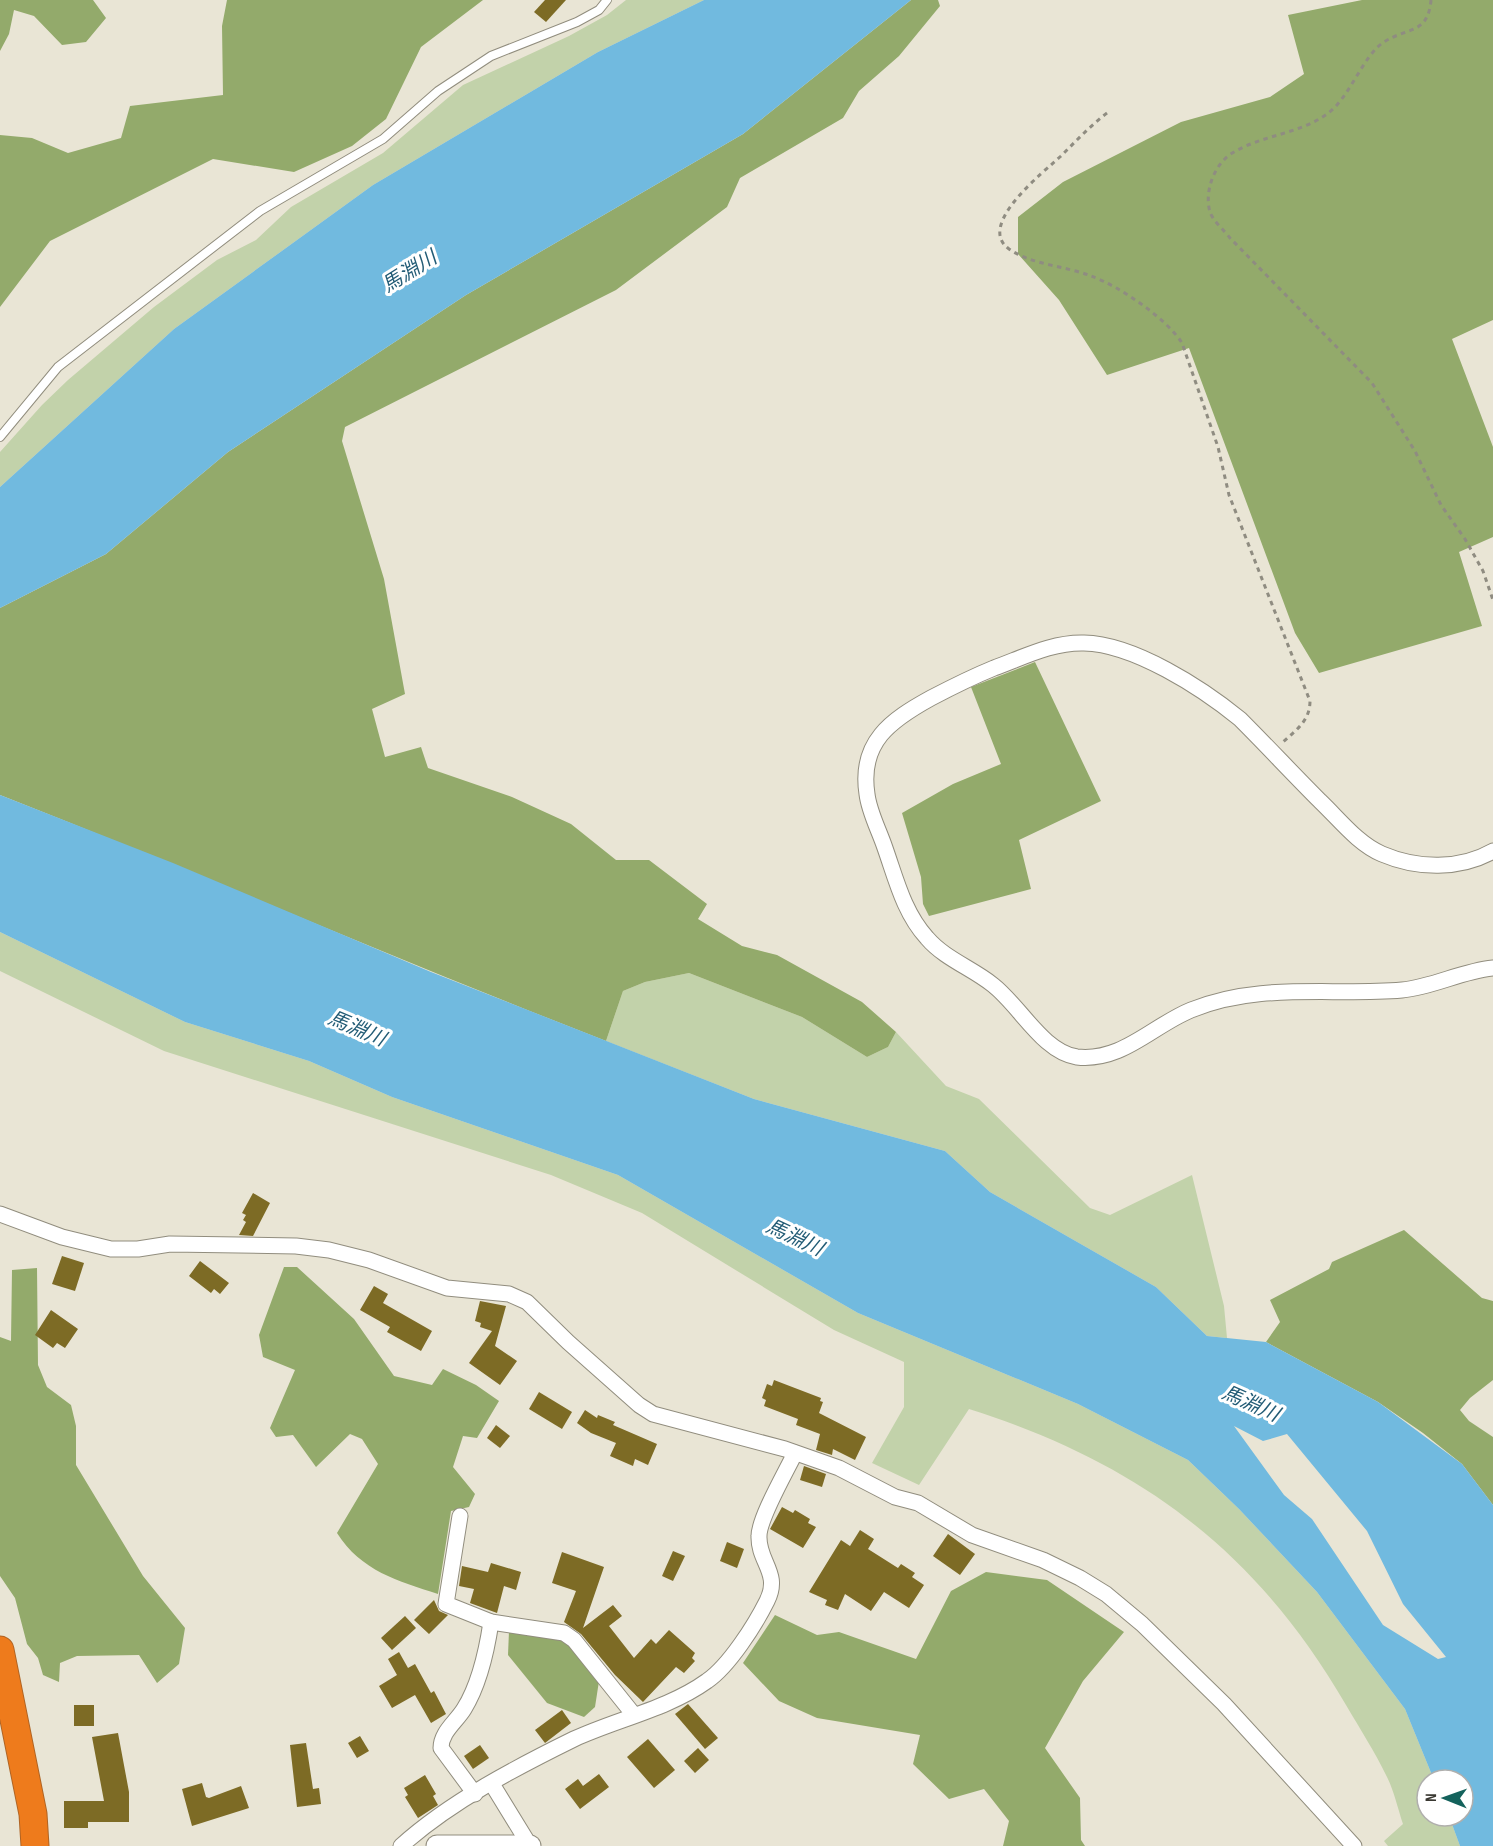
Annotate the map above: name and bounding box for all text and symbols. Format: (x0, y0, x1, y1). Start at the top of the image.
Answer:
water label: 馬淵川 (378, 245, 443, 298)
water label: 馬淵川 (324, 1006, 391, 1052)
water label: 馬淵川 (762, 1214, 829, 1262)
water label: 馬淵川 (1218, 1381, 1285, 1428)
north arrow (1415, 1768, 1475, 1828)
text: N (1422, 1793, 1441, 1802)

